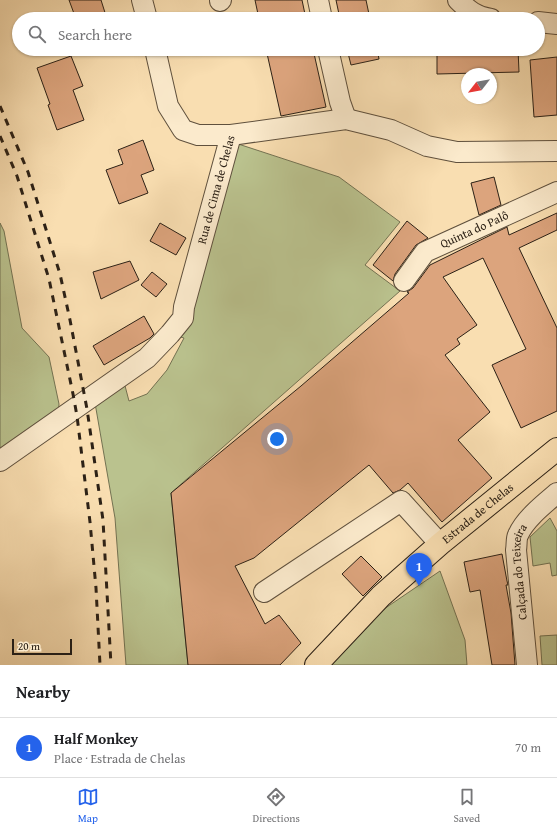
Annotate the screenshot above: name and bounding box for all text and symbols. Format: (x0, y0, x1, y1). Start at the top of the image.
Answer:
search box (12, 12, 545, 56)
icon: search (26, 23, 48, 45)
text: Search here (58, 24, 132, 45)
north arrow (461, 68, 497, 104)
street label: Rua de Cima de Chelas (193, 133, 239, 246)
street label: Quinta do Palô (437, 206, 511, 252)
your location (267, 429, 287, 449)
street label: Estrada de Chelas (438, 479, 517, 547)
street label: Calçada do Teixeira (507, 519, 531, 621)
pin: 1 (406, 553, 432, 586)
scale bar (12, 637, 72, 656)
text: 20 m (18, 638, 40, 654)
text: Nearby (16, 679, 70, 704)
text: Half Monkey (54, 728, 138, 749)
text: 1 (26, 738, 32, 757)
text: 70 m (515, 738, 541, 757)
text: Place · Estrada de Chelas (54, 749, 186, 768)
tab: Map (77, 786, 99, 826)
tab: Directions (253, 786, 300, 826)
tab: Saved (453, 786, 480, 826)

